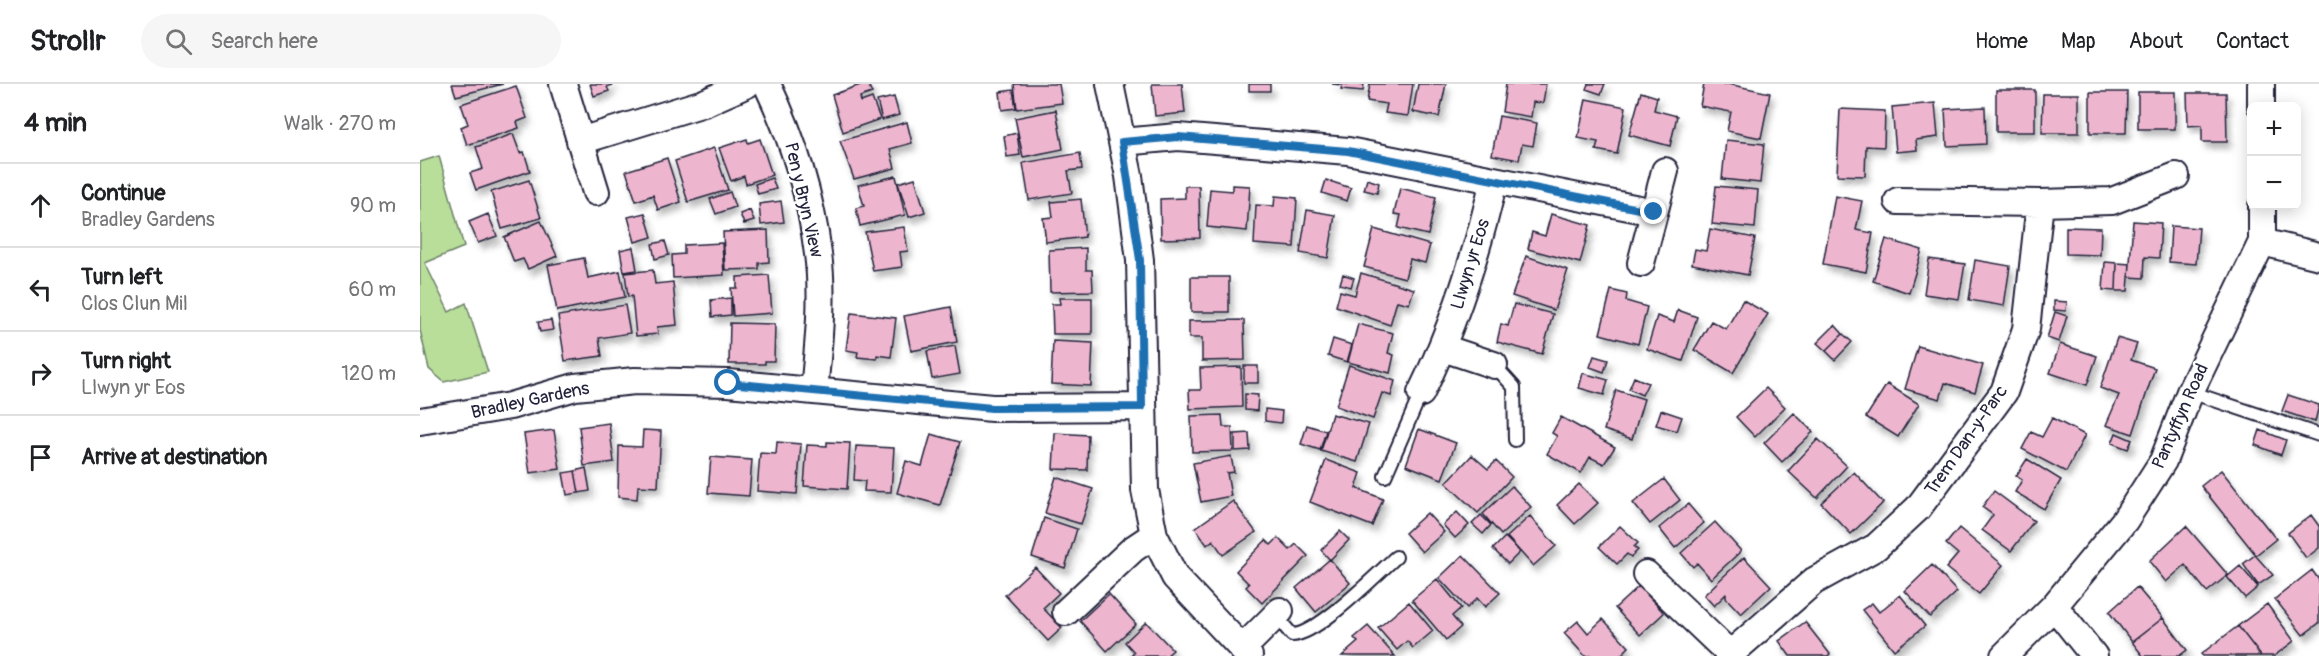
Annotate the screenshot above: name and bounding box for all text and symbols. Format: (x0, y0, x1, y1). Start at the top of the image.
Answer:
search box (141, 14, 561, 68)
text: Strollr (30, 24, 105, 59)
icon: search (162, 25, 195, 58)
text: Search here (210, 27, 318, 55)
text: Home (1975, 28, 2028, 55)
text: Map (2061, 28, 2096, 55)
text: About (2129, 28, 2183, 55)
text: Contact (2216, 28, 2289, 55)
map controls (2247, 102, 2301, 210)
button: + (2247, 102, 2301, 156)
text: 4 min (24, 107, 87, 139)
text: Walk · 270 m (284, 111, 396, 136)
street label: Pen y Bryn View (779, 140, 828, 260)
button: − (2247, 156, 2301, 210)
text: Continue (81, 179, 165, 207)
icon: ahead (24, 189, 57, 222)
text: 90 m (350, 193, 396, 218)
route end (1640, 198, 1666, 224)
text: Bradley Gardens (81, 207, 215, 232)
street label: Llwyn yr Eos (1446, 216, 1495, 312)
text: Turn left (81, 263, 163, 291)
icon: left (24, 273, 57, 306)
text: 60 m (349, 277, 396, 302)
text: Clos Clun Mil (81, 291, 188, 316)
text: Turn right (81, 347, 171, 375)
icon: right (24, 357, 57, 390)
street label: Pantyffyn Road (2147, 360, 2214, 472)
text: 120 m (341, 361, 396, 386)
route start (714, 369, 740, 395)
text: Llwyn yr Eos (81, 375, 185, 400)
street label: Bradley Gardens (469, 377, 591, 424)
street label: Trem Dan-y-Parc (1920, 381, 2013, 500)
icon: arrive (24, 441, 57, 474)
text: Arrive at destination (81, 443, 267, 471)

